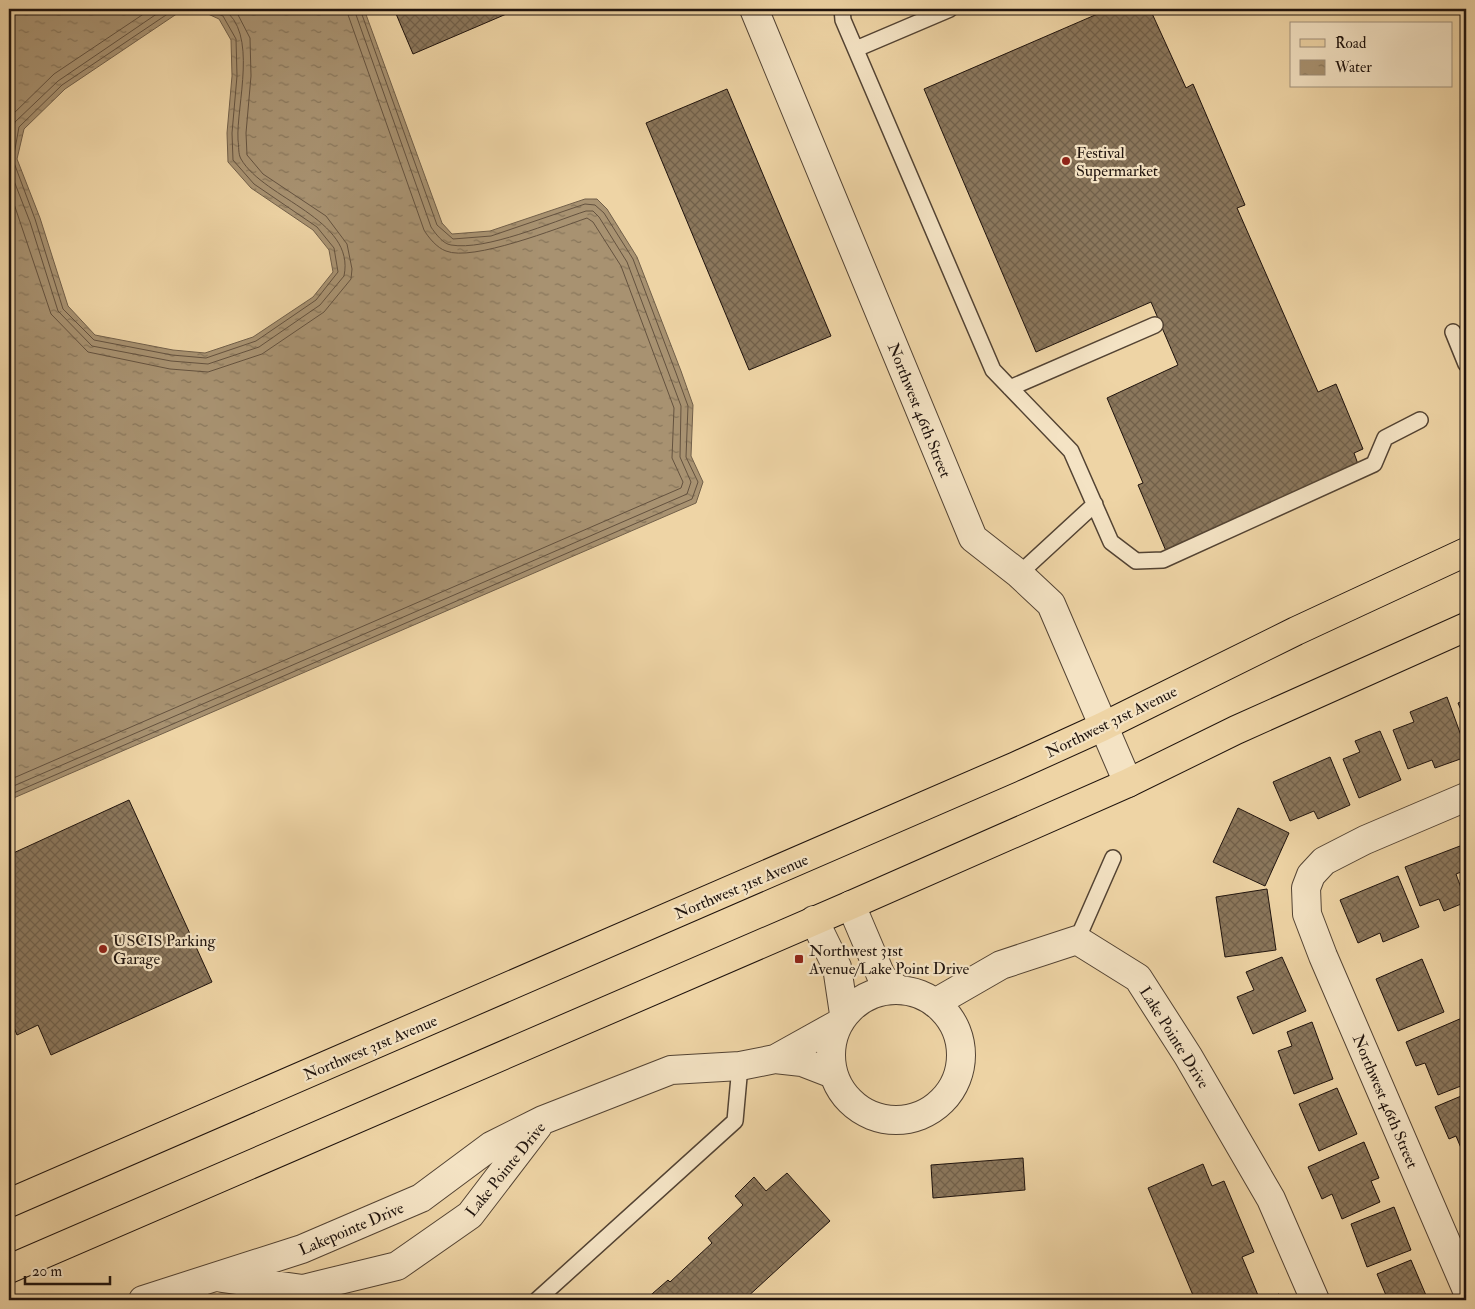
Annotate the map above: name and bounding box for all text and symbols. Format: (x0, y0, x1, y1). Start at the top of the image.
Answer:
legend (1290, 22, 1452, 88)
text: Road (1335, 34, 1367, 53)
text: Water (1334, 58, 1372, 77)
place label: Festival Supermarket (1076, 143, 1158, 182)
marker: Festival Supermarket (1060, 155, 1072, 167)
street label: Northwest 46th Street (883, 340, 955, 481)
street label: Northwest 31st Avenue (1042, 681, 1181, 762)
street label: Northwest 31st Avenue (671, 850, 812, 924)
place label: USCIS Parking Garage (113, 931, 216, 969)
place label: Northwest 31st Avenue/Lake Point Drive (808, 941, 970, 979)
marker: USCIS Parking Garage (97, 943, 109, 955)
marker: Northwest 31st Avenue/Lake Point Drive (793, 953, 805, 965)
street label: Lake Pointe Drive (1135, 983, 1214, 1092)
street label: Northwest 31st Avenue (300, 1011, 441, 1085)
street label: Northwest 46th Street (1348, 1031, 1422, 1171)
street label: Lake Pointe Drive (461, 1118, 550, 1221)
street label: Lakepointe Drive (296, 1198, 408, 1261)
scale bar (25, 1254, 110, 1286)
text: 20 m (32, 1262, 62, 1281)

